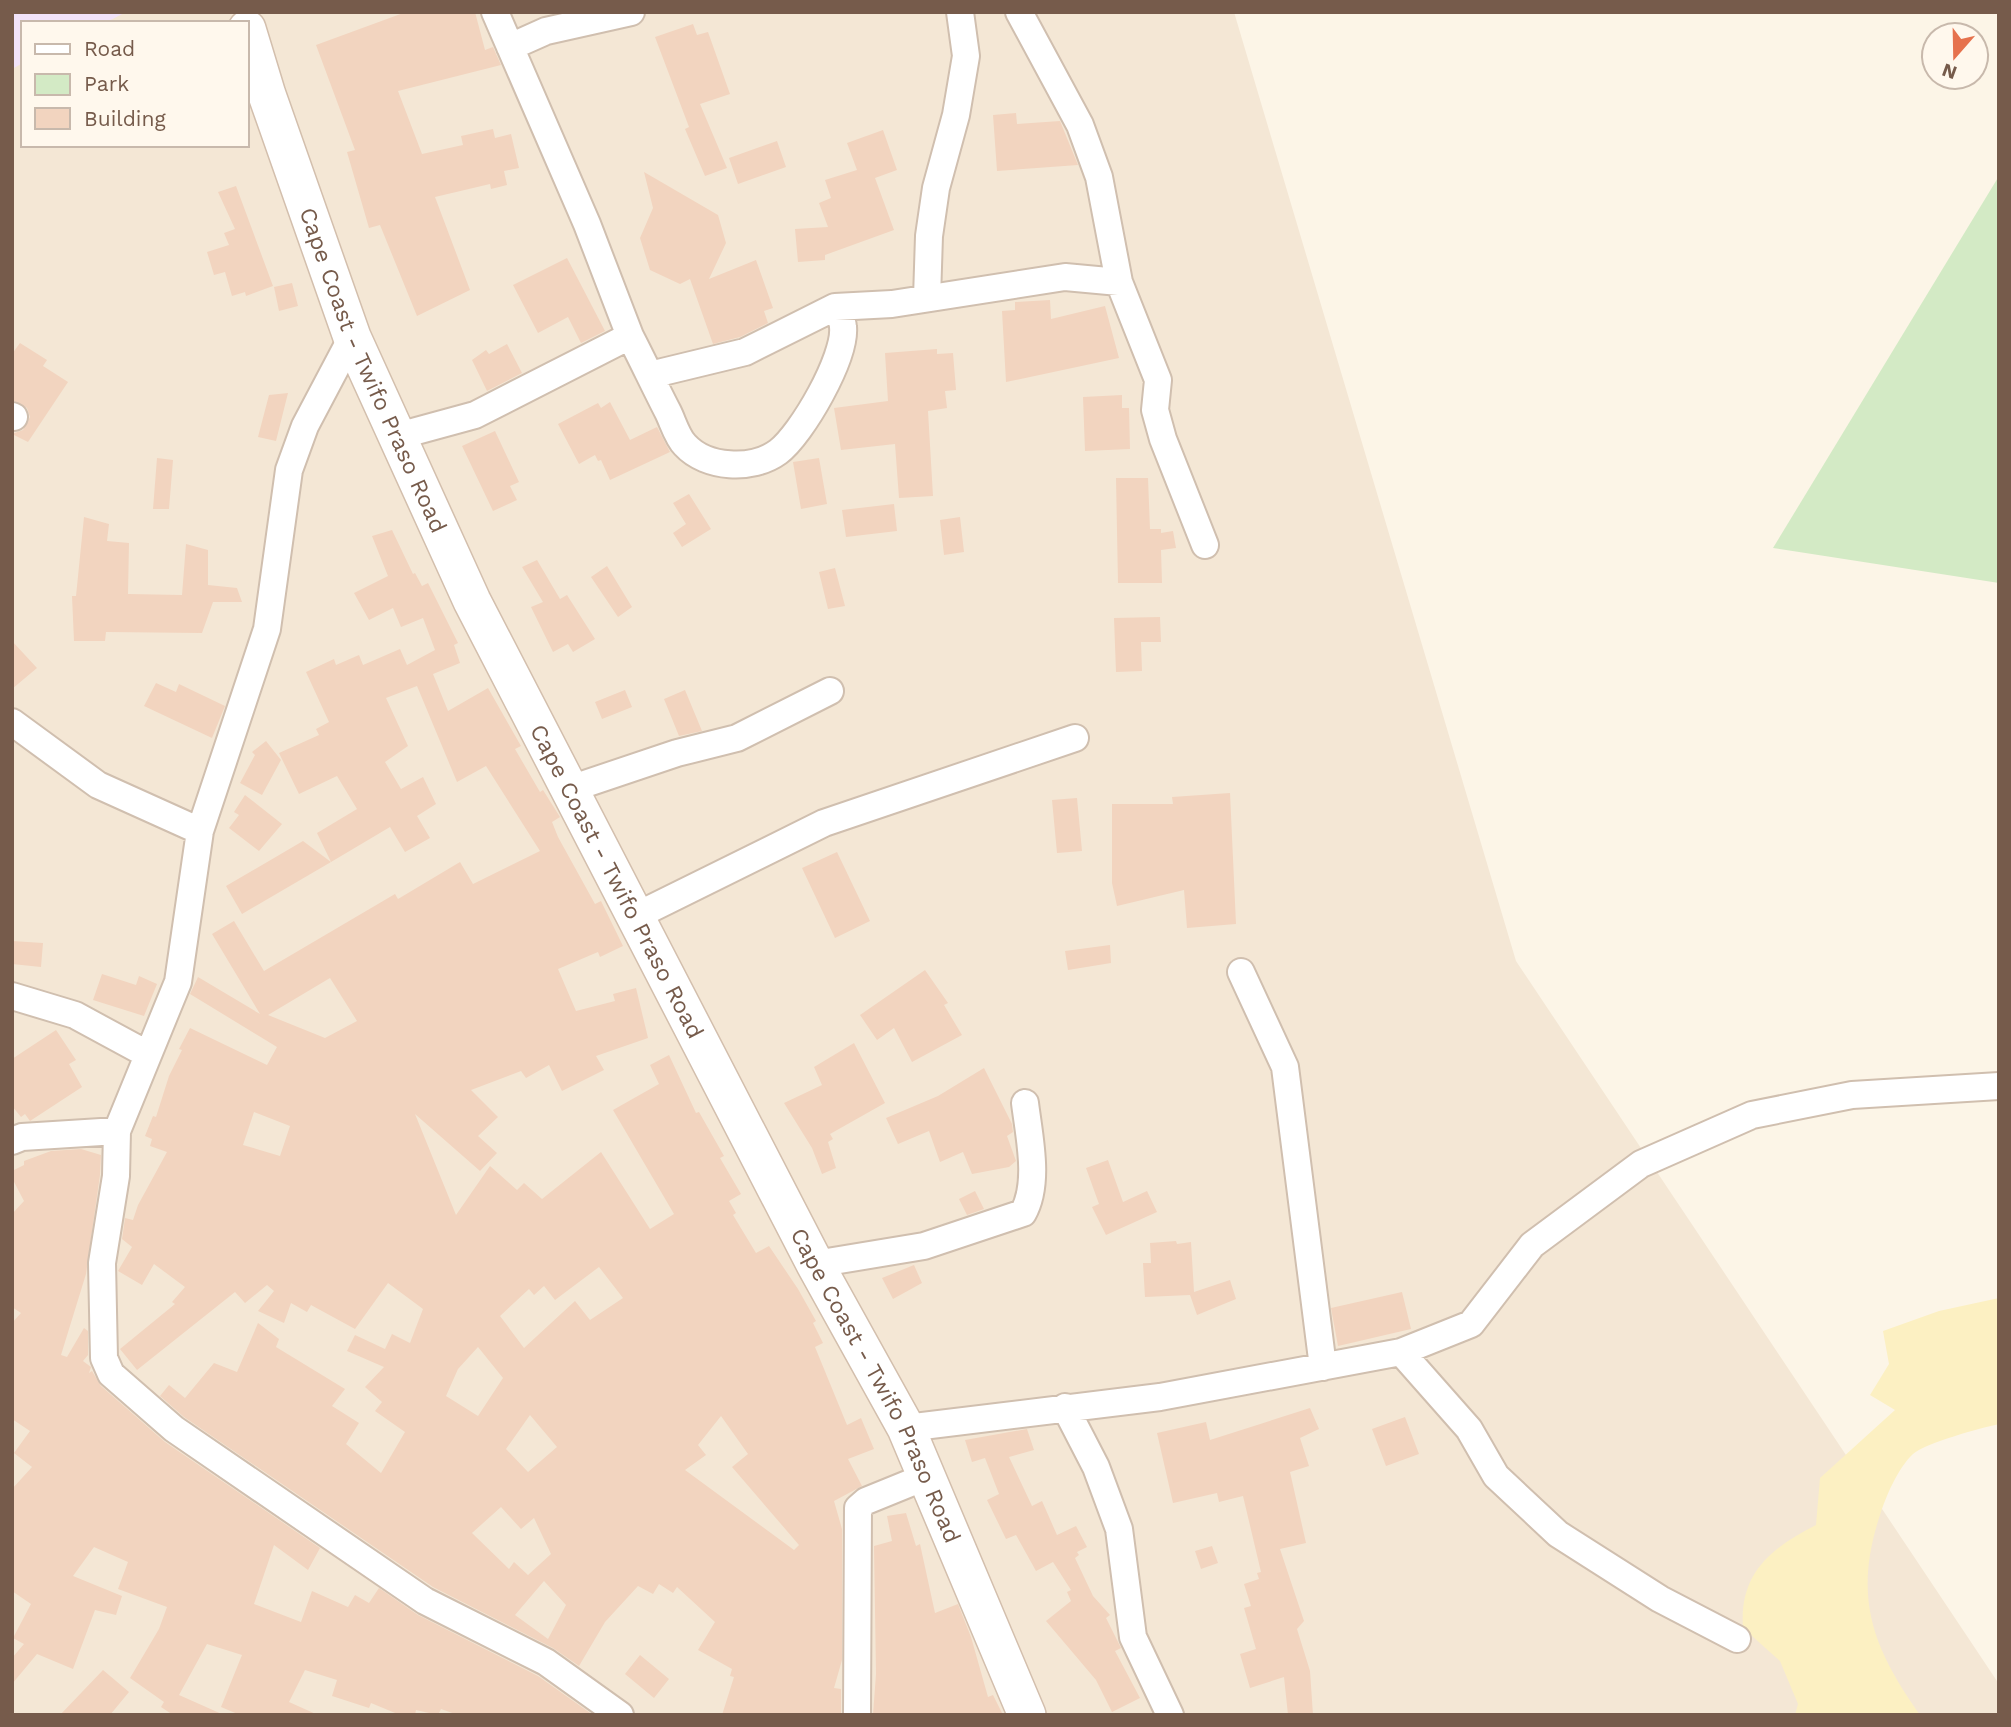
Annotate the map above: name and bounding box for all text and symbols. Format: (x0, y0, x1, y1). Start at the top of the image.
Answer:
legend (21, 21, 248, 147)
north arrow (1920, 21, 1990, 91)
text: Road (84, 36, 135, 61)
text: N (1939, 58, 1960, 85)
text: Park (84, 71, 129, 96)
text: Building (84, 106, 166, 131)
street label: Cape Coast - Twifo Praso Road (294, 204, 453, 537)
street label: Cape Coast - Twifo Praso Road (525, 720, 709, 1043)
street label: Cape Coast - Twifo Praso Road (785, 1223, 966, 1547)

